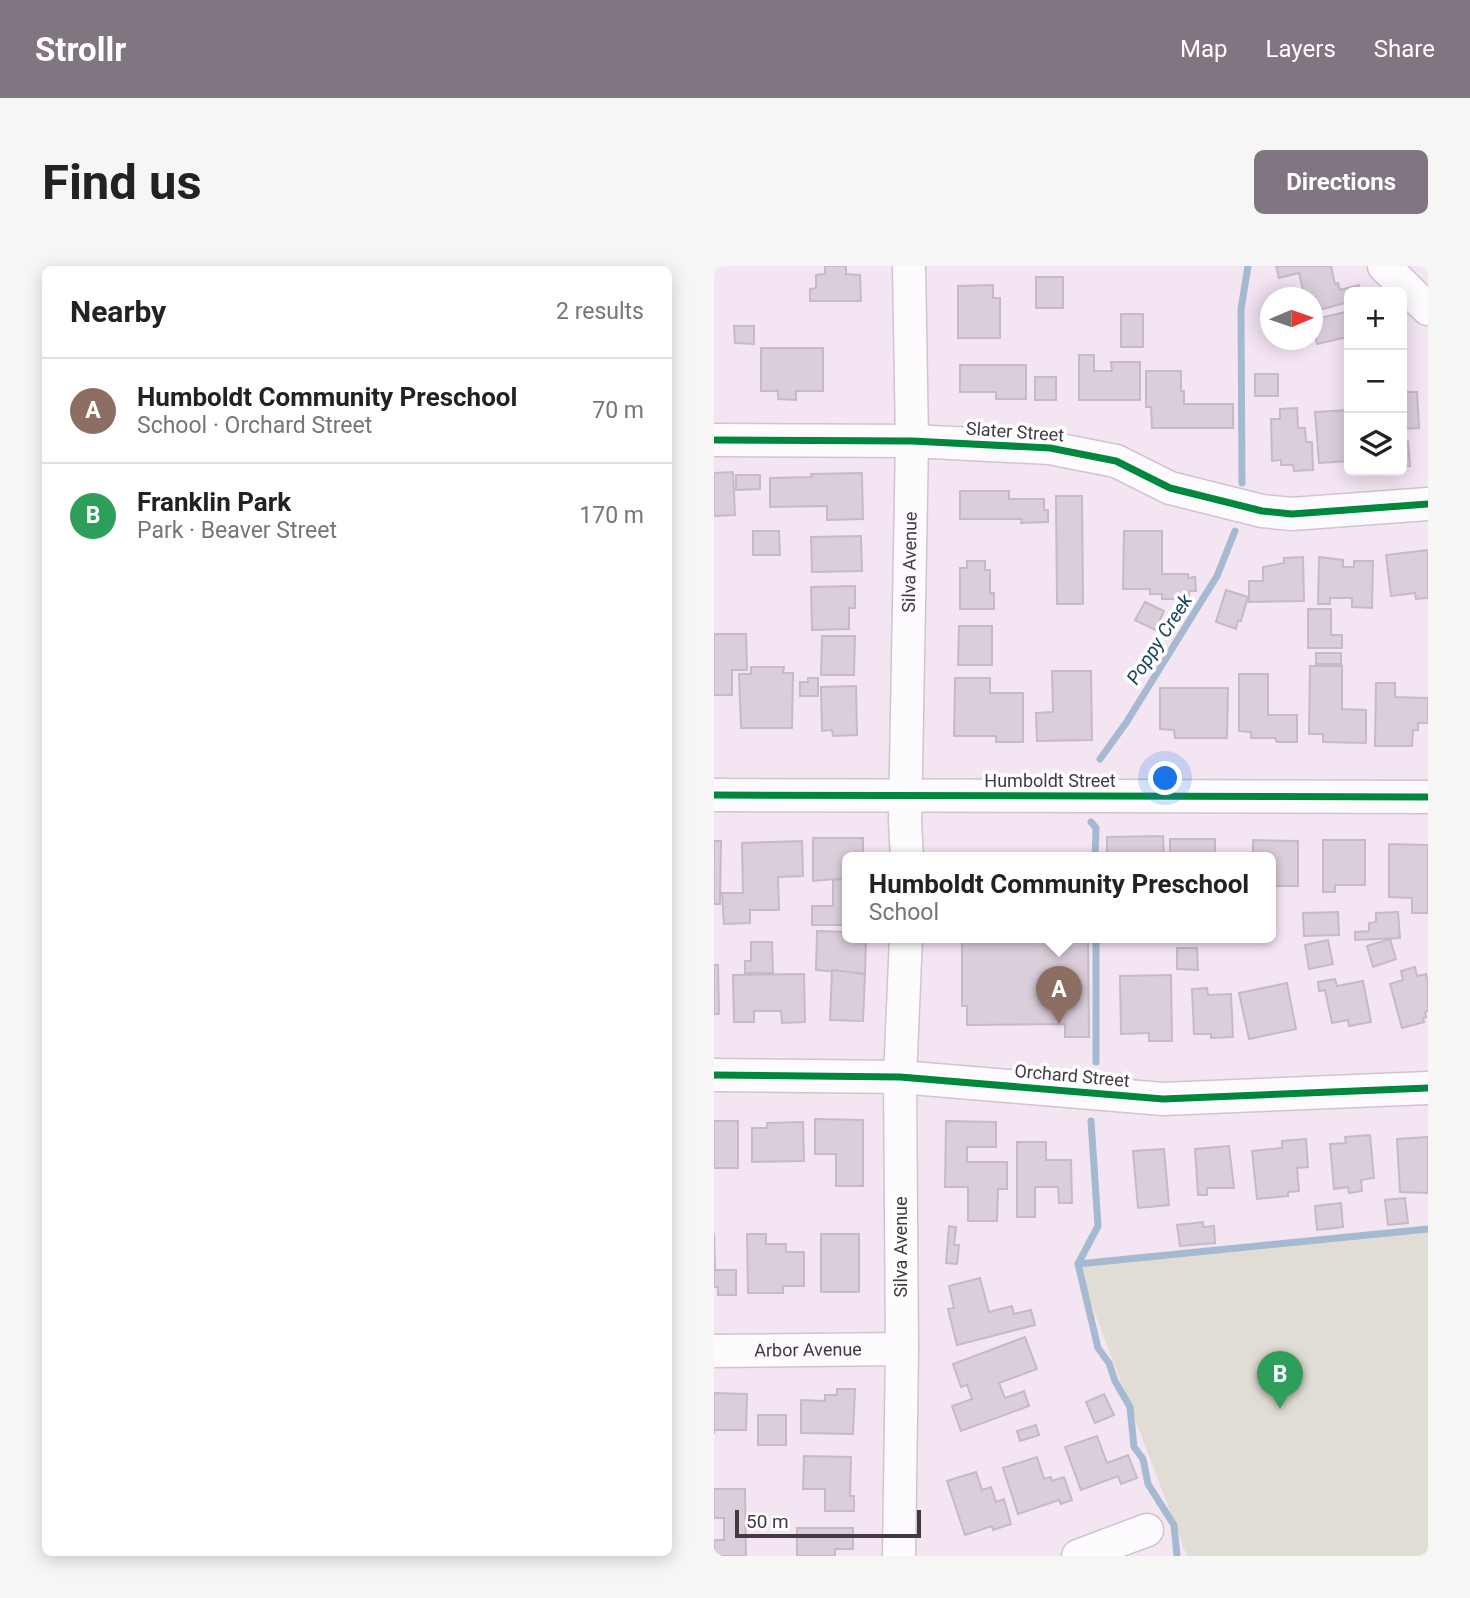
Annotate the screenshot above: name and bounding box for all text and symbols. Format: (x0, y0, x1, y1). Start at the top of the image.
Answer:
text: Strollr (35, 30, 126, 69)
text: Map (1180, 35, 1228, 63)
text: Layers (1266, 35, 1336, 63)
text: Share (1374, 35, 1435, 63)
button: Directions (1254, 150, 1428, 214)
text: Find us (42, 154, 202, 211)
north arrow (1260, 287, 1323, 350)
map controls (1344, 287, 1407, 476)
button: + (1344, 287, 1407, 350)
text: Nearby (70, 294, 166, 329)
text: 2 results (556, 298, 644, 325)
button: − (1344, 350, 1407, 413)
text: Humboldt Community Preschool (137, 382, 517, 412)
text: A (85, 397, 101, 424)
text: 70 m (592, 397, 644, 424)
text: School · Orchard Street (137, 412, 372, 439)
button: layers (1344, 413, 1407, 476)
street label: Slater Street (965, 418, 1065, 445)
text: Franklin Park (137, 487, 291, 517)
text: B (86, 502, 100, 529)
text: 170 m (579, 502, 644, 529)
street label: Silva Avenue (898, 511, 921, 613)
text: Park · Beaver Street (137, 517, 337, 544)
water label: Poppy Creek (1122, 589, 1197, 689)
your location (1148, 761, 1182, 795)
street label: Humboldt Street (984, 770, 1116, 791)
popup (842, 852, 1276, 943)
text: Humboldt Community Preschool (869, 869, 1249, 899)
text: School (869, 899, 939, 926)
pin: A (1036, 966, 1082, 1024)
street label: Orchard Street (1014, 1060, 1131, 1091)
street label: Silva Avenue (890, 1196, 911, 1298)
street label: Arbor Avenue (754, 1338, 862, 1361)
pin: B (1257, 1351, 1303, 1409)
scale bar (735, 1507, 920, 1539)
text: 50 m (746, 1510, 789, 1533)

